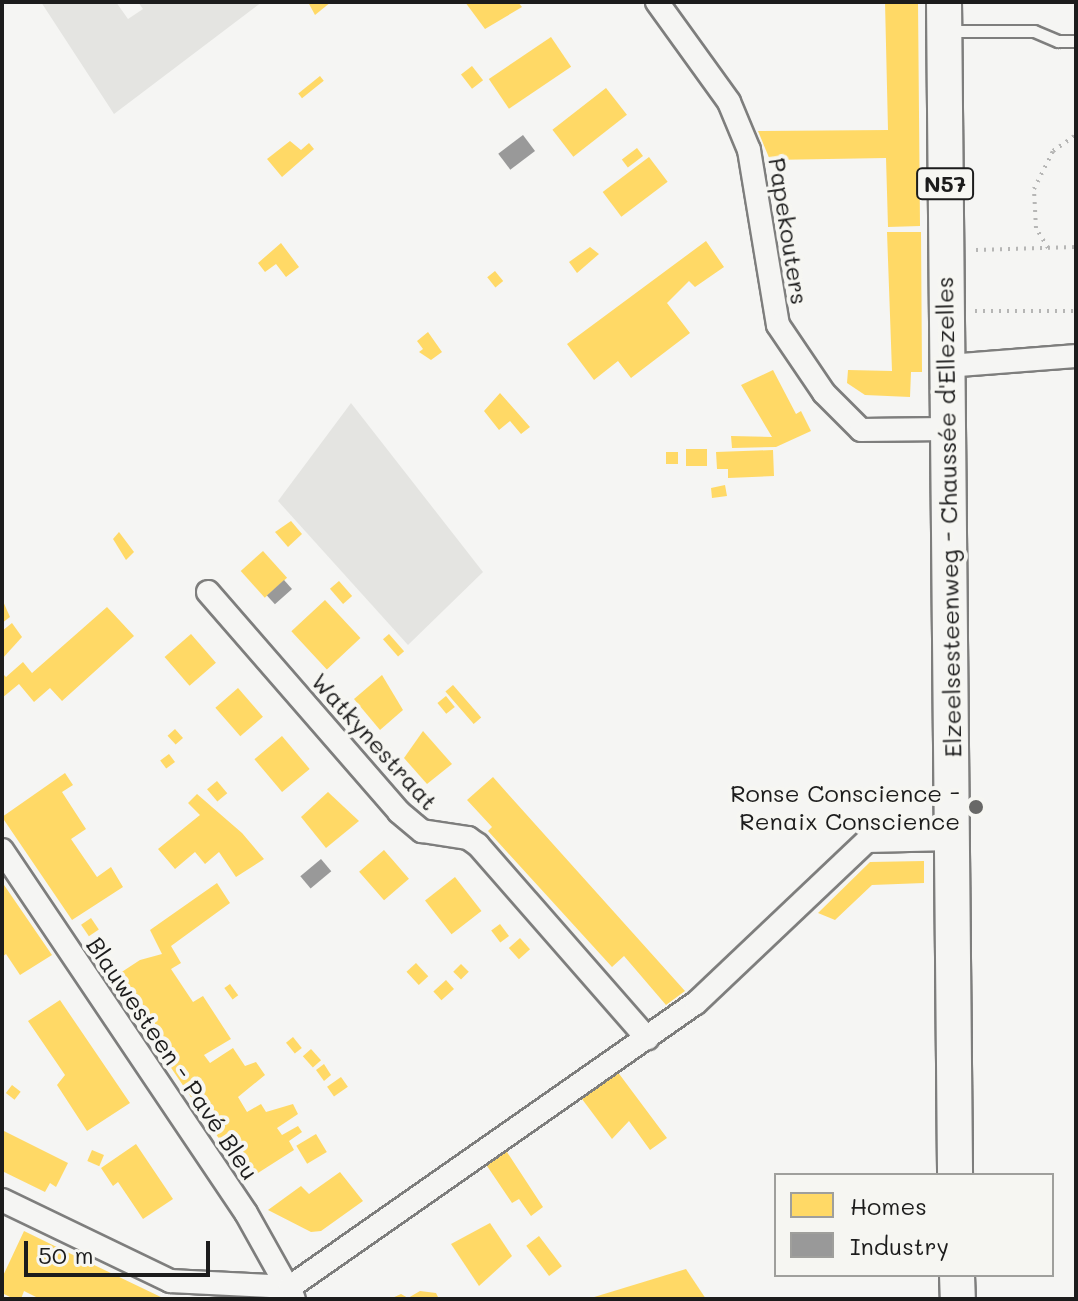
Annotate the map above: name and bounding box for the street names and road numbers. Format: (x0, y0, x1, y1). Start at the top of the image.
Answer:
street label: Papekouters (763, 155, 815, 307)
road number: N57 (915, 166, 975, 202)
street label: Elzeelsesteenweg - Chaussée d'Ellezelles (929, 276, 967, 758)
street label: Watkynestraat (306, 666, 444, 816)
street label: Blauwesteen - Pavé Bleu (81, 931, 265, 1185)

